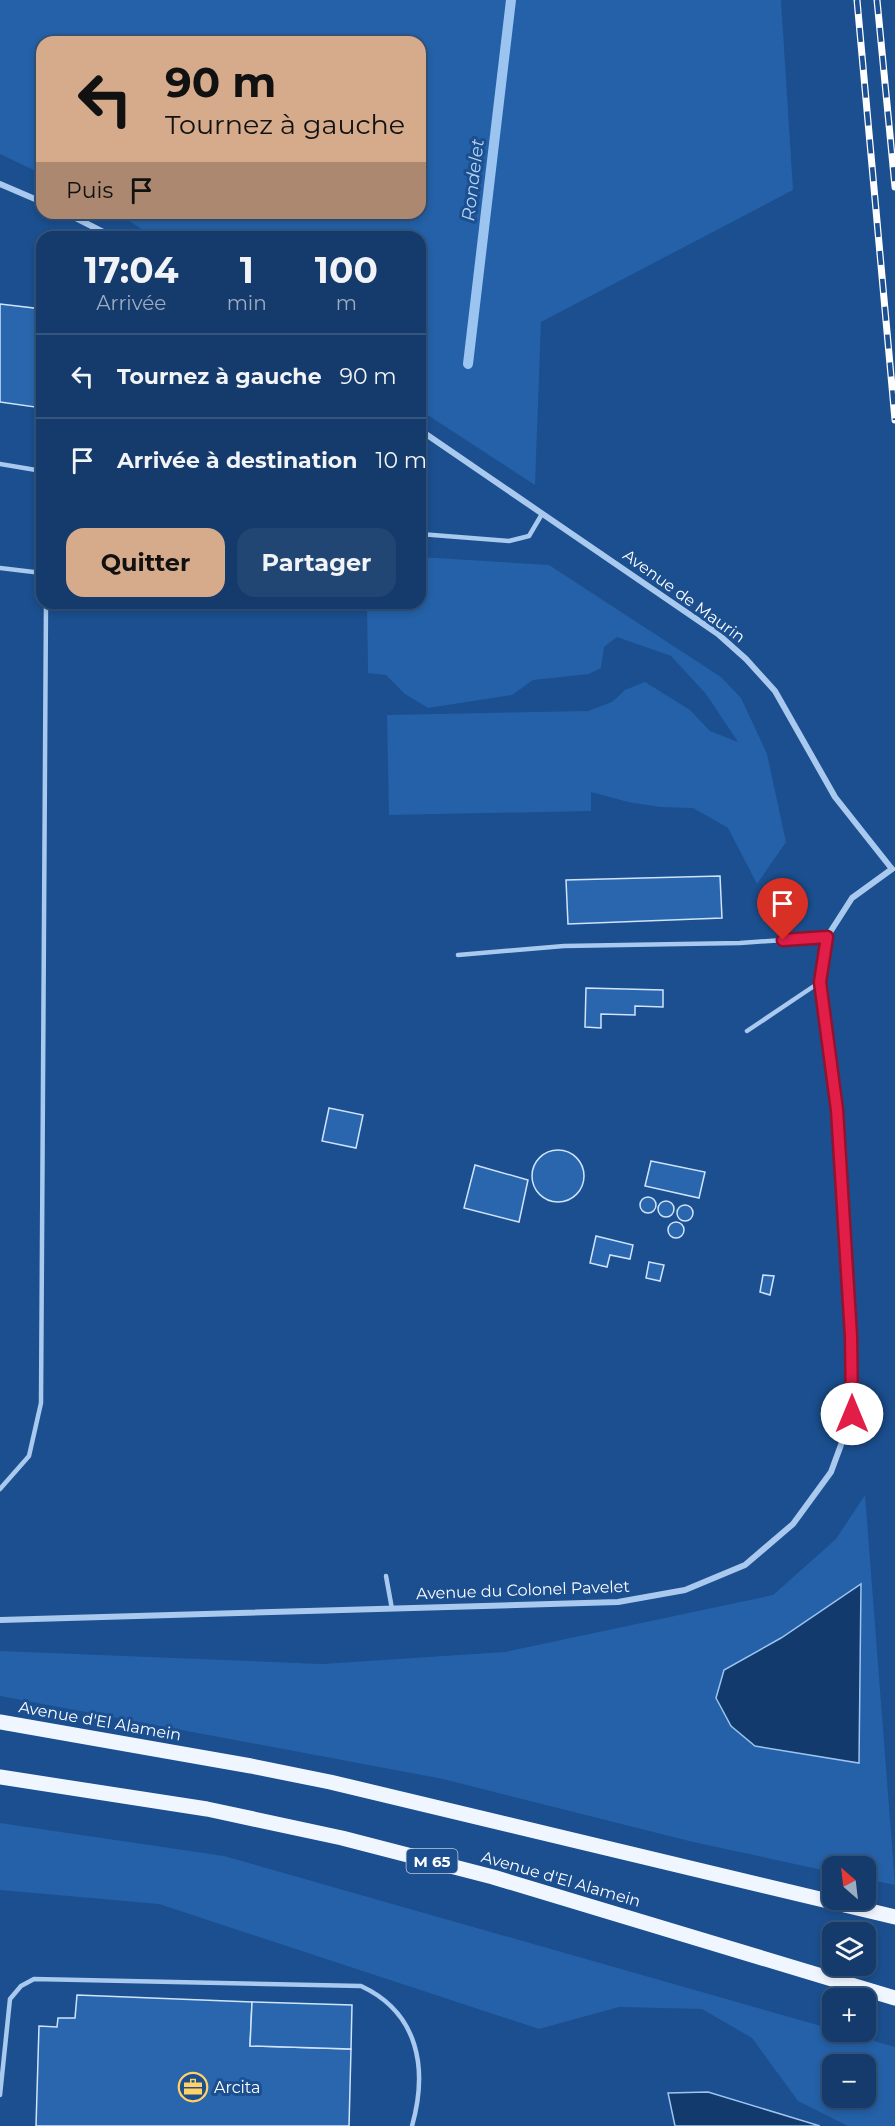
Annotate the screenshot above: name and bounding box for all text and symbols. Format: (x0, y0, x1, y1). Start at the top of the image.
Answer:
text: 90 m (165, 56, 276, 108)
icon: left (66, 60, 144, 138)
text: Tournez à gauche (165, 108, 405, 141)
water label: Rondelet (457, 137, 489, 222)
icon: arrive (125, 174, 158, 207)
text: Puis (66, 177, 113, 204)
text: 17:04 (84, 248, 179, 292)
text: 1 (240, 248, 254, 292)
text: 100 (315, 248, 378, 292)
text: Arrivée (96, 291, 166, 315)
text: min (227, 291, 267, 315)
text: m (336, 291, 357, 315)
icon: left (66, 360, 99, 393)
text: Tournez à gauche (117, 363, 322, 390)
text: 90 m (340, 363, 397, 390)
icon: arrive (66, 444, 99, 477)
text: Arrivée à destination (117, 447, 357, 474)
text: 10 m (375, 447, 427, 474)
button: Quitter (66, 528, 225, 597)
button: Partager (237, 528, 396, 597)
street label: Avenue de Maurin (619, 545, 749, 647)
pin (757, 878, 808, 940)
icon: arrive (766, 887, 799, 920)
position arrow (820, 1382, 884, 1446)
street label: Avenue du Colonel Pavelet (416, 1577, 631, 1603)
street label: Avenue d'El Alamein (17, 1697, 183, 1745)
street label: Avenue d'El Alamein (479, 1847, 643, 1911)
road number: M 65 (406, 1849, 458, 1873)
north arrow (822, 1856, 876, 1910)
map controls (822, 1856, 876, 2108)
button: layers (822, 1922, 876, 1976)
button: + (822, 1988, 876, 2042)
button: − (822, 2054, 876, 2108)
office icon: Arcita (177, 2071, 209, 2103)
place label: Arcita (214, 2078, 260, 2097)

